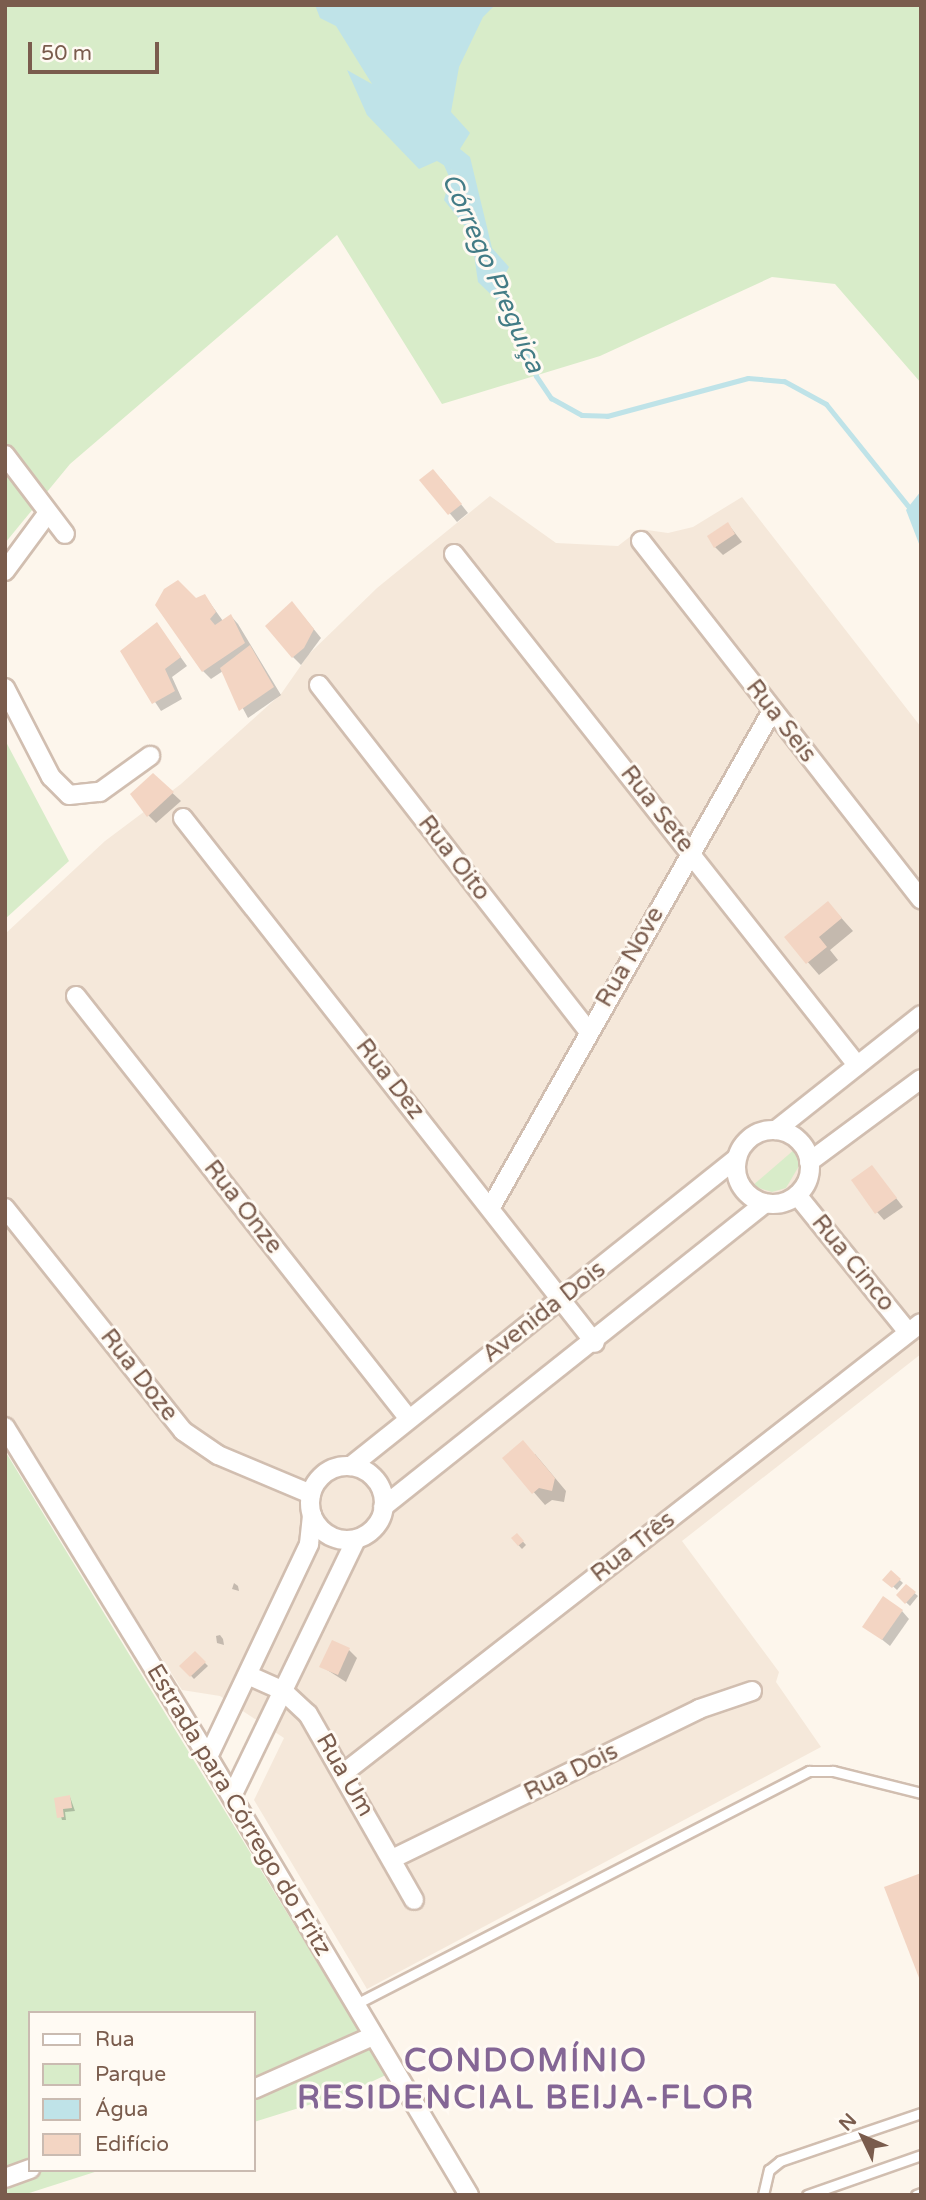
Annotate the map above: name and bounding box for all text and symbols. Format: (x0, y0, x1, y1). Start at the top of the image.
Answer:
scale bar (32, 28, 163, 72)
text: 50 m (41, 41, 92, 66)
water label: Córrego Preguiça (435, 168, 551, 378)
street label: Rua Seis (740, 674, 822, 768)
street label: Rua Sete (614, 760, 700, 858)
street label: Rua Oito (412, 810, 496, 906)
street label: Rua Nove (590, 902, 670, 1012)
street label: Rua Dez (350, 1033, 430, 1125)
street label: Rua Onze (198, 1154, 288, 1260)
street label: Rua Cinco (805, 1209, 901, 1317)
street label: Avenida Dois (477, 1255, 611, 1369)
street label: Rua Doze (94, 1323, 184, 1427)
street label: Rua Três (585, 1505, 681, 1589)
street label: Estrada para Córrego do Fritz (140, 1659, 338, 1961)
street label: Rua Um (310, 1728, 380, 1822)
street label: Rua Dois (519, 1737, 623, 1807)
legend (28, 2011, 256, 2172)
text: Rua (95, 2027, 135, 2052)
district label: CONDOMÍNIO RESIDENCIAL BEIJA-FLOR (300, 2043, 752, 2118)
text: Parque (95, 2062, 166, 2087)
text: Água (95, 2097, 148, 2122)
north arrow (828, 2102, 898, 2172)
text: N (835, 2109, 861, 2136)
text: Edifício (95, 2132, 169, 2157)

